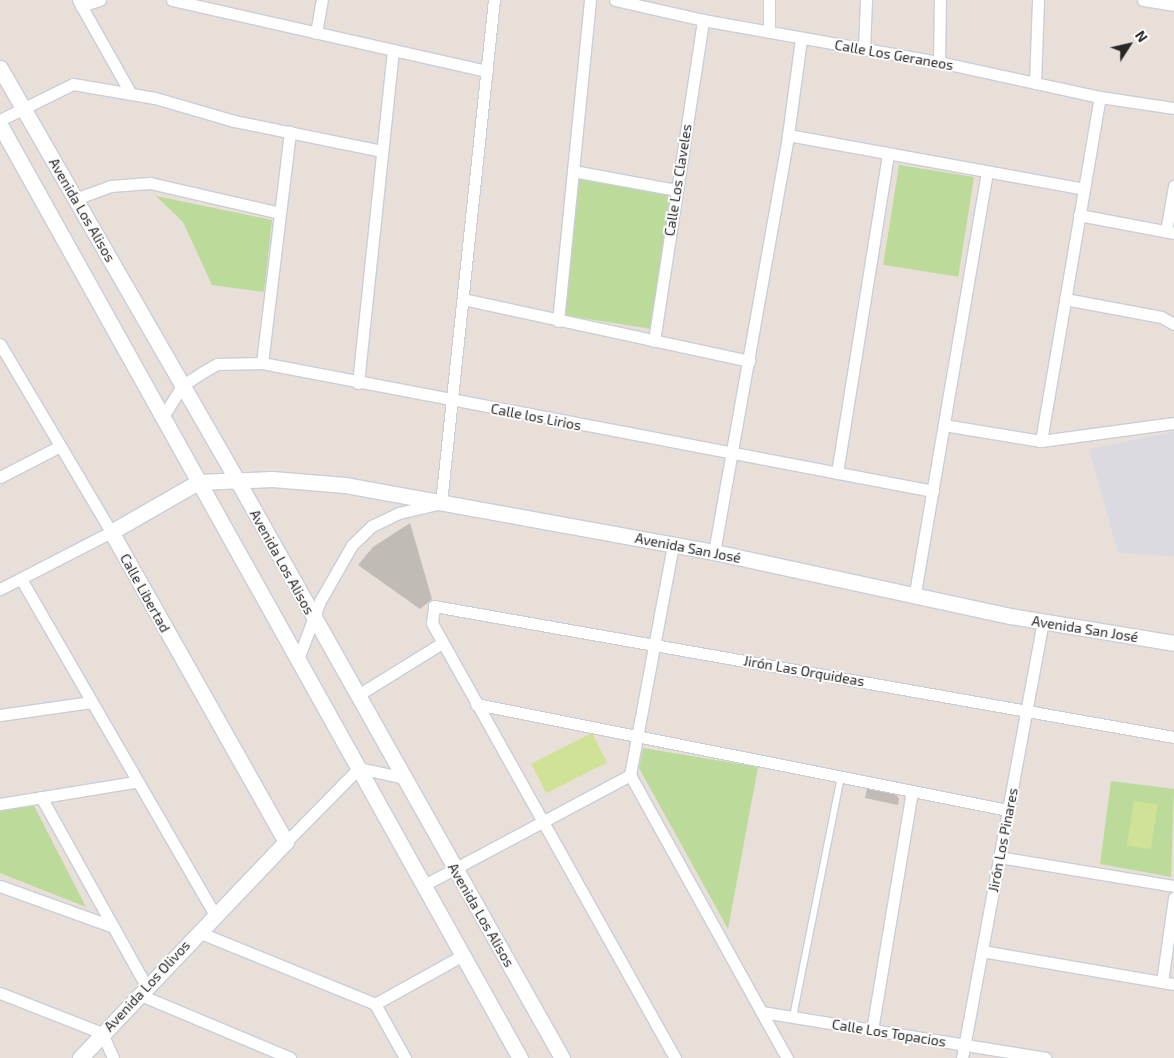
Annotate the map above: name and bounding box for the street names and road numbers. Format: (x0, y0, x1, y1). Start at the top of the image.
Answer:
street label: Calle Los Geraneos (833, 36, 955, 74)
street label: Calle Los Claveles (661, 123, 695, 237)
street label: Avenida Los Alisos (45, 155, 119, 265)
street label: Calle los Lirios (489, 400, 583, 434)
street label: Avenida Los Alisos (246, 507, 318, 617)
street label: Avenida San José (633, 529, 743, 567)
street label: Calle Libertad (116, 551, 174, 635)
street label: Avenida San José (1030, 612, 1140, 646)
street label: Jirón Las Orquideas (742, 652, 866, 690)
street label: Jirón Los Pinares (985, 786, 1021, 894)
street label: Avenida Los Alisos (444, 860, 518, 970)
street label: Avenida Los Olivos (100, 937, 194, 1035)
street label: Calle Los Topacios (831, 1016, 947, 1050)

